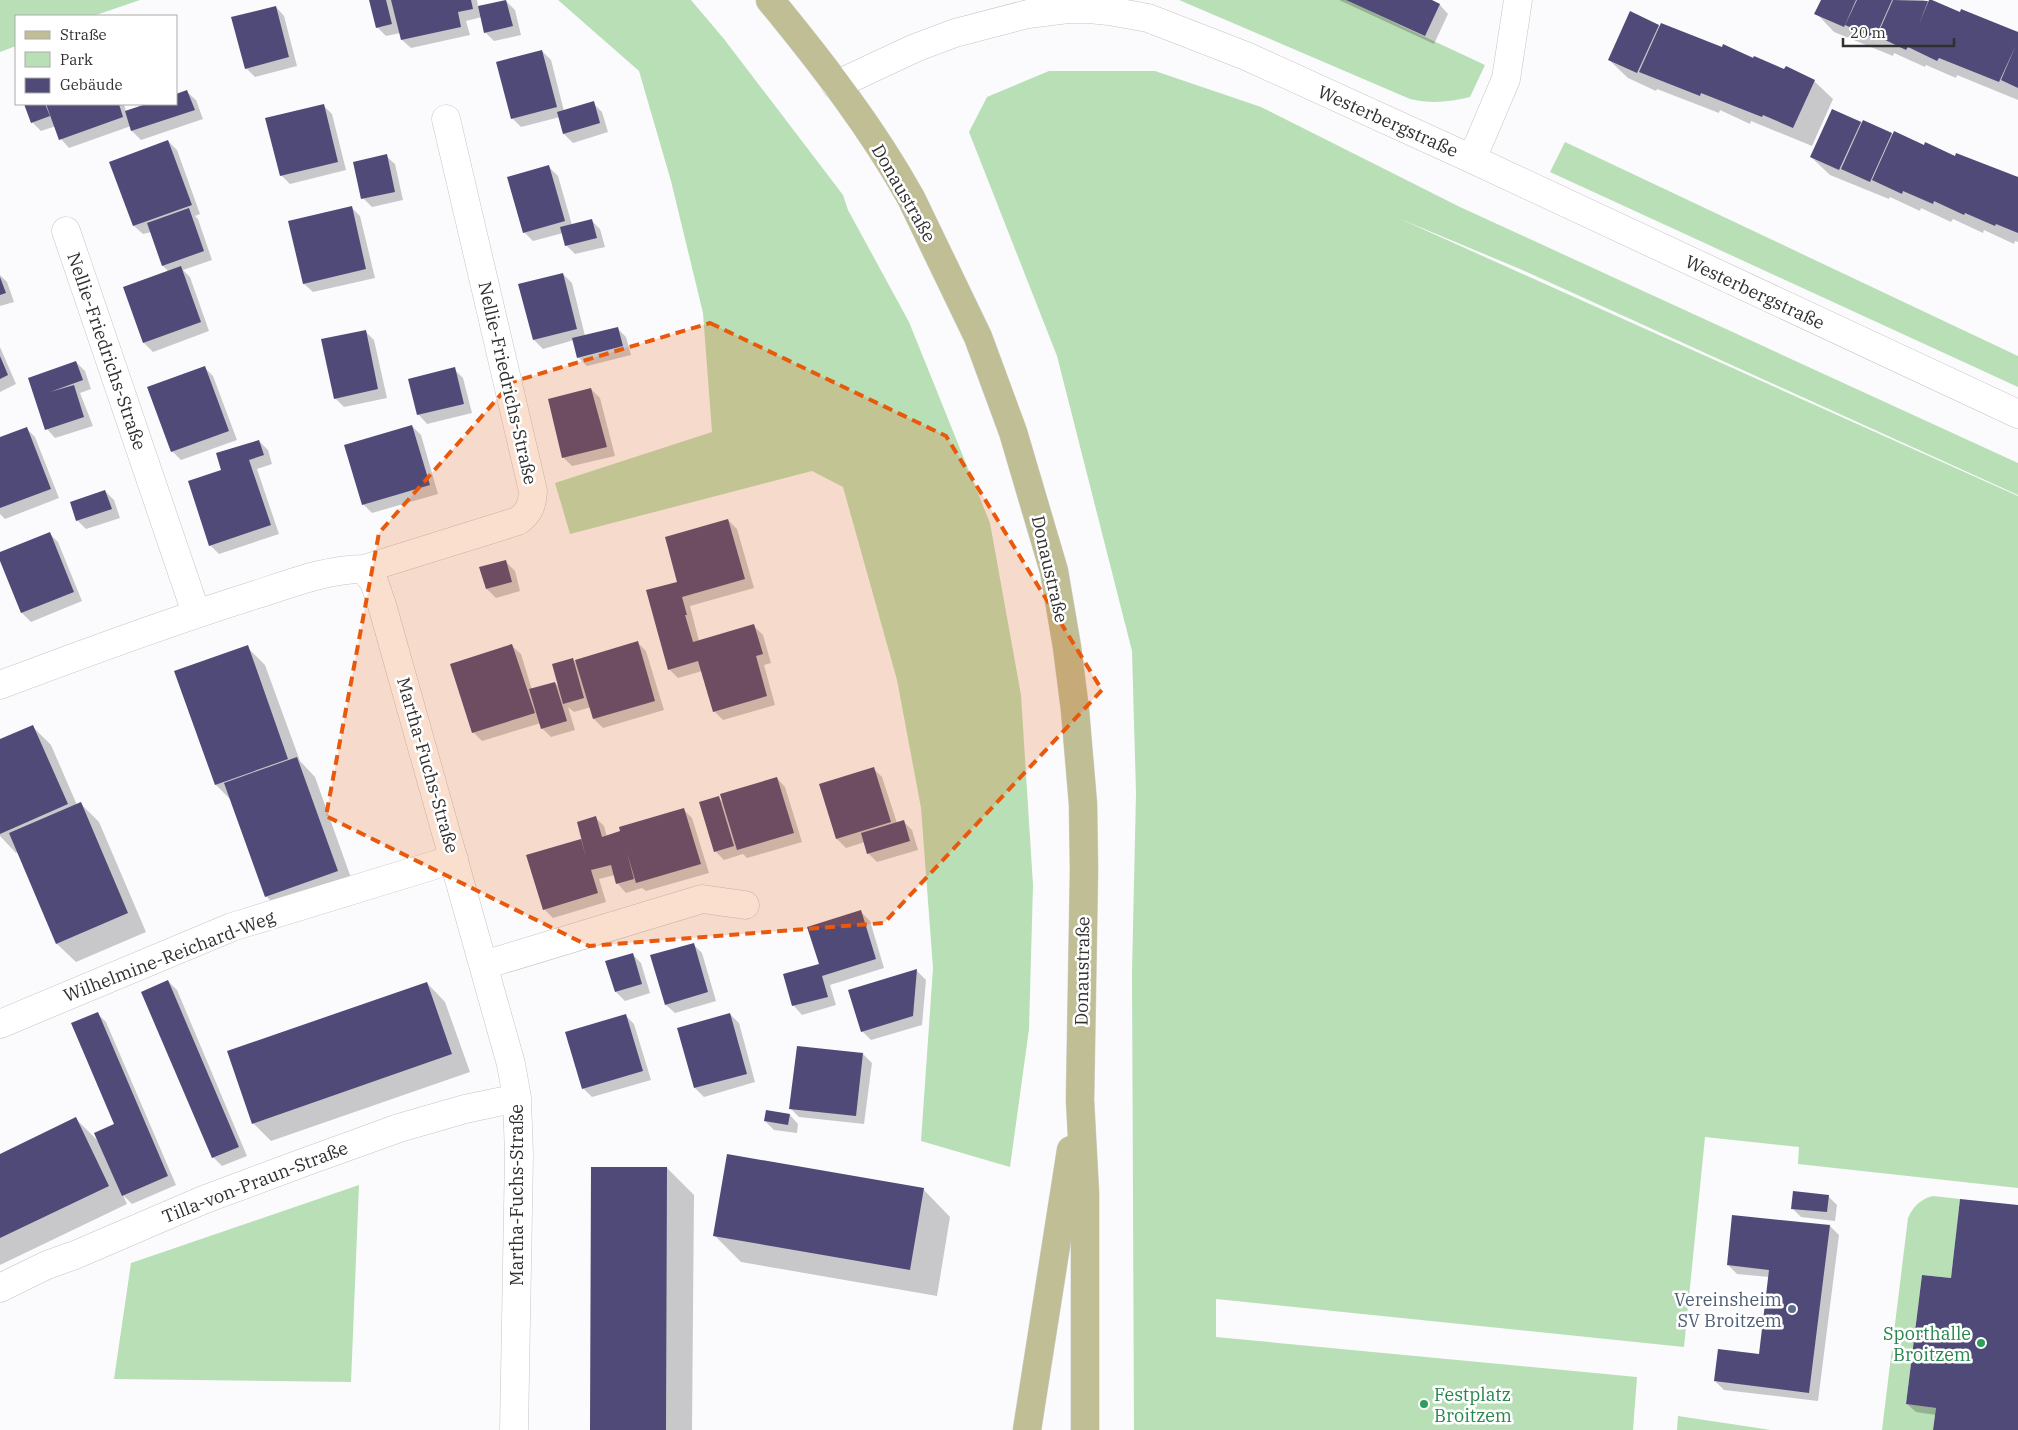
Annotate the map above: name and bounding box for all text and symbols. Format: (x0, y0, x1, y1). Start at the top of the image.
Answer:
legend (15, 15, 178, 105)
scale bar (1843, 15, 1954, 47)
text: 20 m (1850, 23, 1886, 42)
text: Straße (60, 25, 107, 44)
text: Park (60, 50, 93, 69)
text: Gebäude (60, 75, 123, 94)
street label: Westerbergstraße (1314, 80, 1462, 162)
street label: Donaustraße (867, 140, 941, 246)
street label: Nellie-Friedrichs-Straße (62, 249, 152, 453)
street label: Westerbergstraße (1682, 250, 1828, 334)
street label: Nellie-Friedrichs-Straße (473, 279, 543, 487)
street label: Donaustraße (1027, 513, 1073, 625)
street label: Martha-Fuchs-Straße (392, 674, 464, 856)
street label: Wilhelmine-Reichard-Weg (60, 905, 278, 1007)
street label: Donaustraße (1070, 916, 1094, 1026)
street label: Martha-Fuchs-Straße (505, 1104, 528, 1286)
street label: Tilla-von-Praun-Straße (159, 1136, 351, 1228)
place label: Vereinsheim SV Broitzem (1674, 1288, 1782, 1332)
marker: Vereinsheim SV Broitzem (1786, 1303, 1798, 1315)
place label: Sporthalle Broitzem (1883, 1322, 1971, 1366)
marker: Sporthalle Broitzem (1975, 1337, 1987, 1349)
place label: Festplatz Broitzem (1434, 1383, 1512, 1427)
marker: Festplatz Broitzem (1418, 1398, 1430, 1410)

